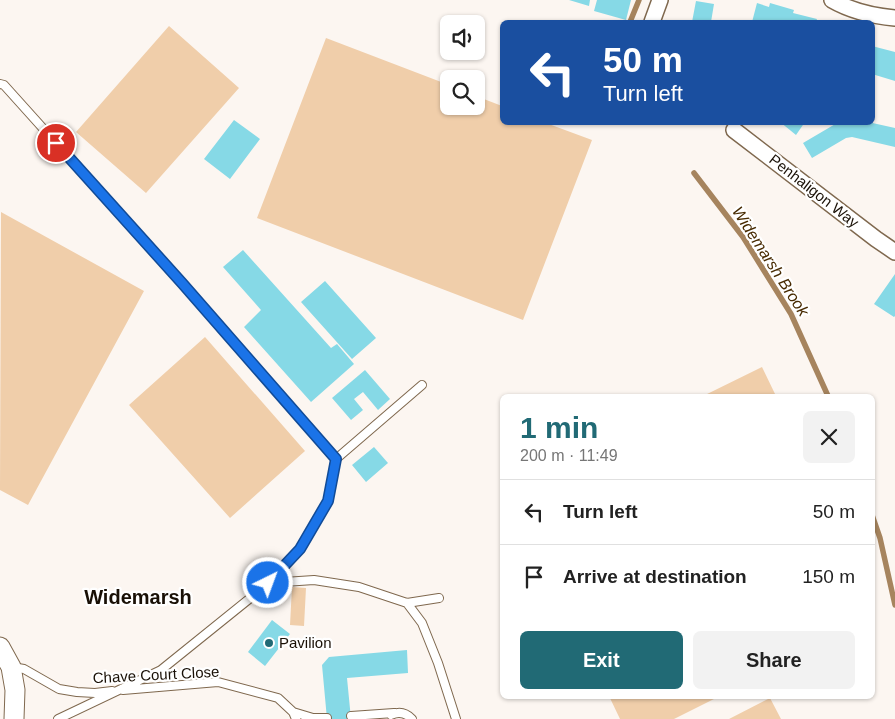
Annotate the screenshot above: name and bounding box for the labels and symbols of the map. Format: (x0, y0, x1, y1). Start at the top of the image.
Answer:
pin (35, 122, 77, 164)
street label: Penhaligon Way (766, 150, 863, 231)
water label: Widemarsh Brook (729, 203, 813, 320)
position arrow (241, 556, 293, 608)
district label: Widemarsh (84, 586, 192, 608)
place label: Pavilion (279, 634, 332, 651)
marker: Pavilion (263, 637, 275, 649)
street label: Chave Court Close (92, 663, 220, 686)

